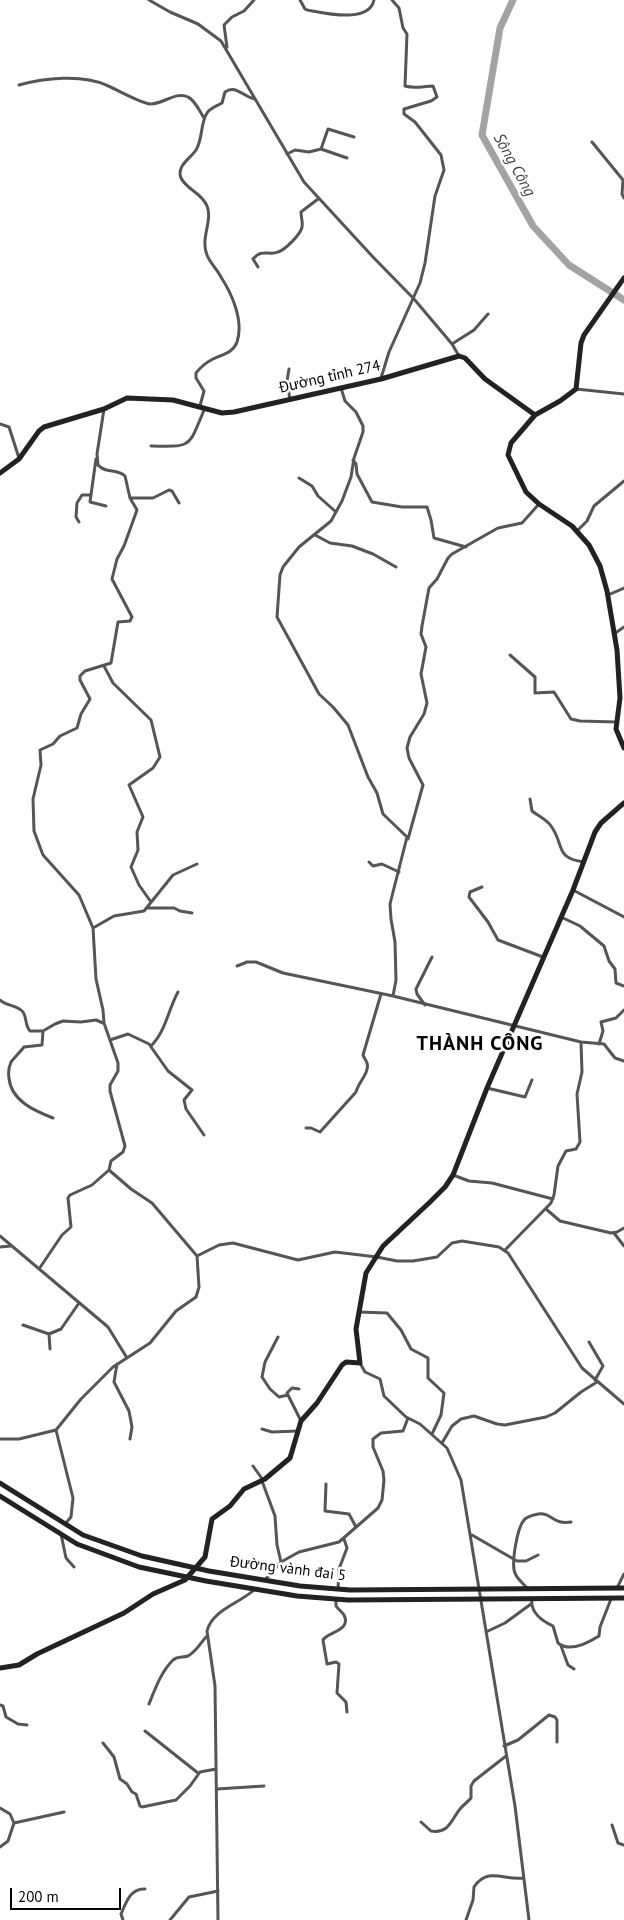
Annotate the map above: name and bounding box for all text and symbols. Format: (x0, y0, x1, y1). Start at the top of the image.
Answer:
water label: Sông Công (489, 130, 539, 200)
street label: Đường tỉnh 274 (278, 357, 382, 397)
district label: THÀNH CÔNG (415, 1032, 545, 1056)
street label: Đường vành đai 5 (229, 1553, 347, 1585)
scale bar (12, 1878, 124, 1910)
text: 200 m (18, 1887, 59, 1906)

